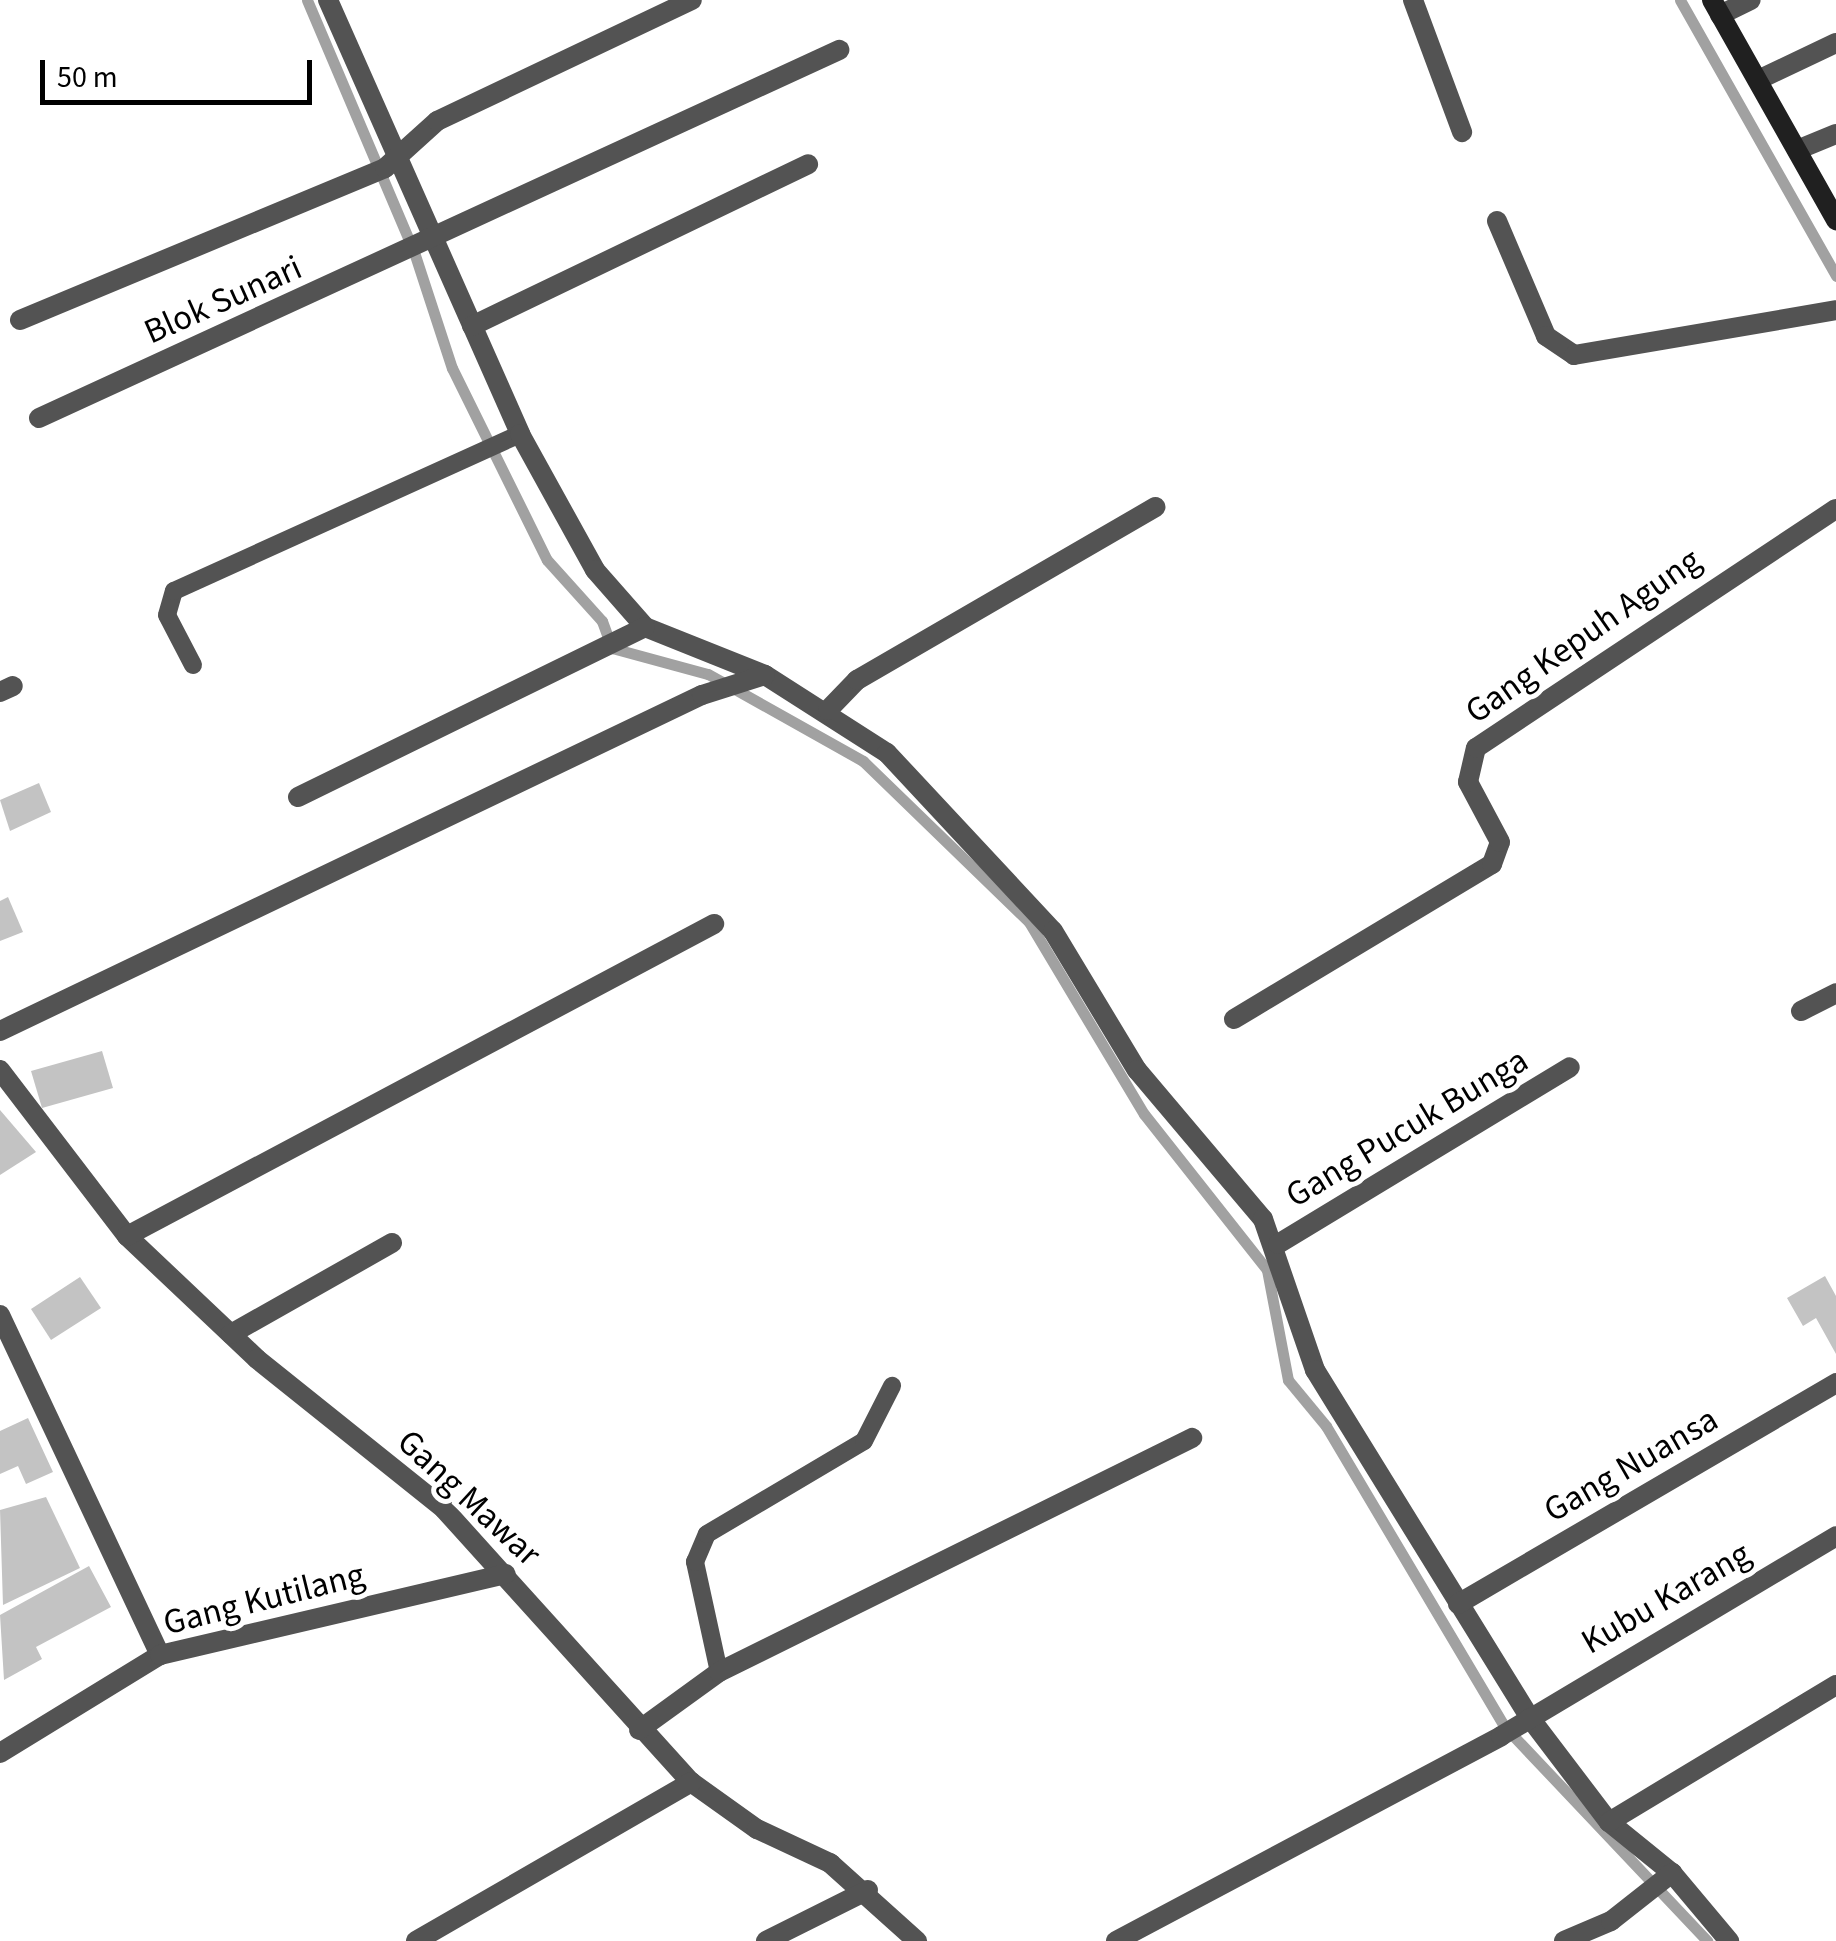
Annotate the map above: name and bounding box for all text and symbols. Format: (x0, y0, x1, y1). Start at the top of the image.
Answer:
scale bar (45, 40, 318, 102)
text: 50 m (57, 56, 118, 99)
street label: Blok Sunari (138, 247, 308, 353)
street label: Gang Kepuh Agung (1457, 539, 1709, 733)
street label: Gang Pucuk Bunga (1278, 1039, 1536, 1217)
street label: Gang Nuansa (1537, 1398, 1725, 1532)
street label: Gang Mawar (389, 1421, 549, 1575)
street label: Kubu Karang (1574, 1533, 1758, 1663)
street label: Gang Kutilang (159, 1554, 369, 1644)

